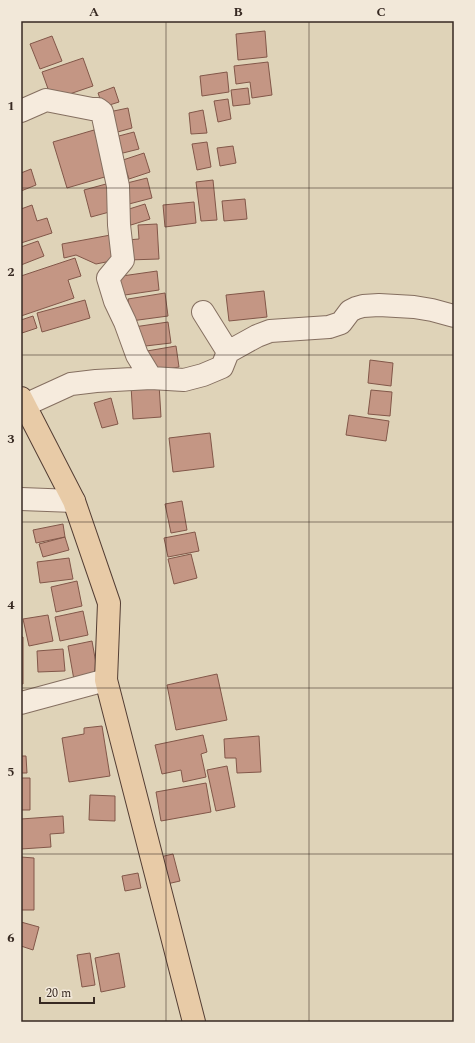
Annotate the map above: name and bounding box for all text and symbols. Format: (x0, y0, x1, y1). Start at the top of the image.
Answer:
text: A (89, 2, 99, 22)
text: B (233, 2, 243, 22)
text: C (376, 2, 386, 22)
text: 1 (7, 96, 15, 116)
text: 2 (7, 262, 15, 282)
text: 3 (7, 429, 15, 449)
text: 4 (7, 595, 15, 615)
text: 5 (7, 762, 15, 782)
text: 6 (7, 928, 15, 948)
scale bar (40, 979, 94, 1005)
text: 20 m (46, 984, 71, 1003)

